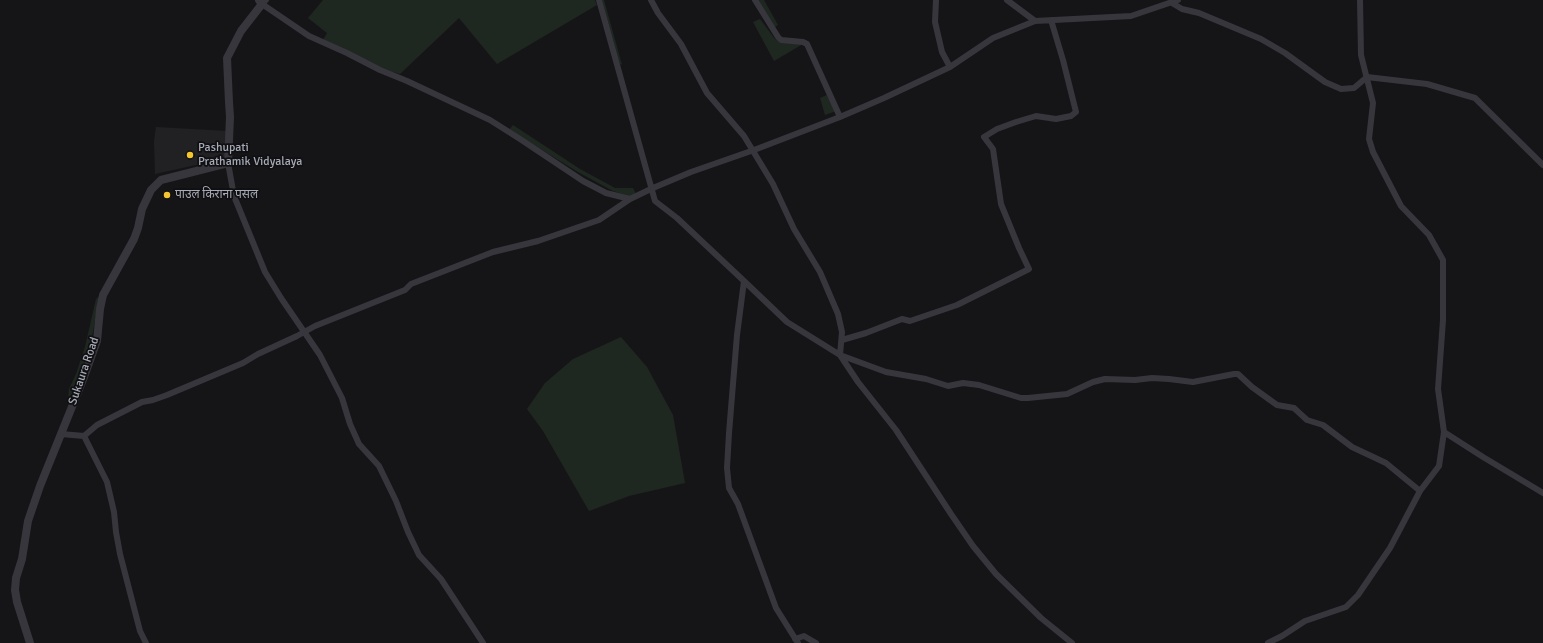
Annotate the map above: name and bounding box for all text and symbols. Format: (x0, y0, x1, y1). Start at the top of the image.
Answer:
place label: Pashupati Prathamik Vidyalaya (198, 141, 302, 169)
marker: Pashupati Prathamik Vidyalaya (185, 150, 195, 160)
place label: पाउल किराना पसल (175, 188, 258, 202)
marker: पाउल किराना पसल (162, 190, 172, 200)
street label: Sukaura Road (66, 335, 102, 407)

